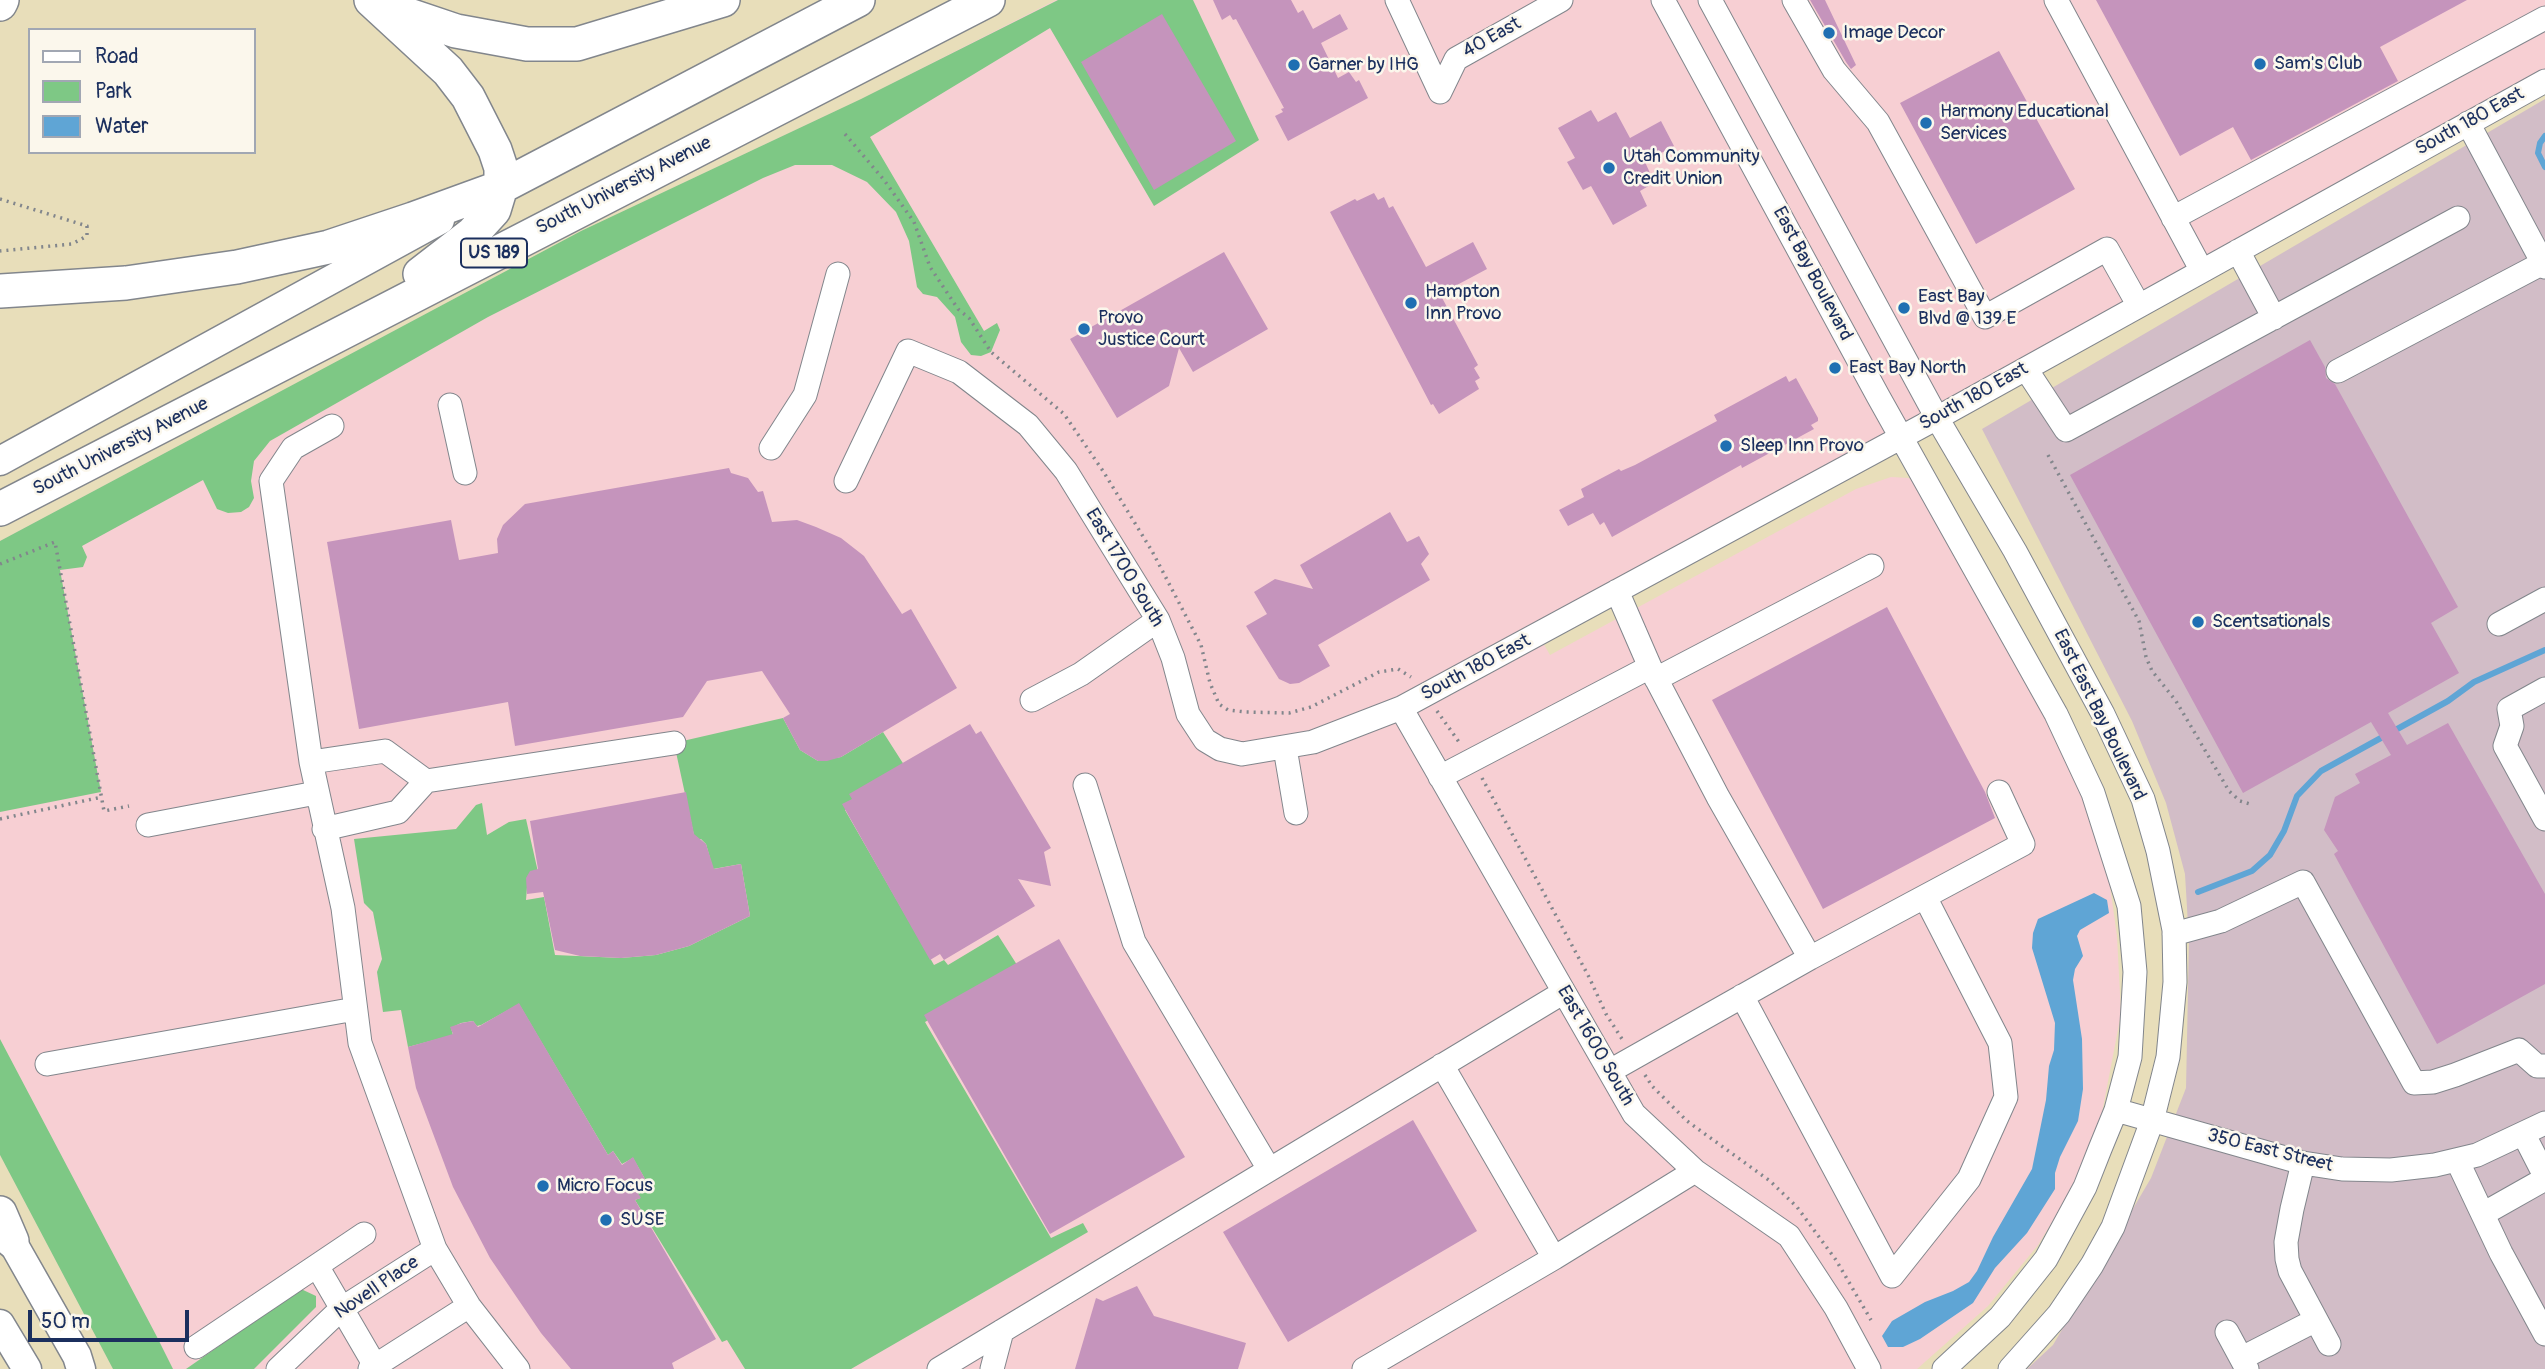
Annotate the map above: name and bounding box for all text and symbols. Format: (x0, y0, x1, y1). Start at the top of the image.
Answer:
street label: 40 East (1459, 13, 1525, 63)
place label: Image Decor (1843, 22, 1945, 44)
marker: Image Decor (1821, 25, 1837, 41)
legend (28, 28, 256, 154)
text: Road (95, 43, 139, 70)
place label: Sam's Club (2274, 53, 2362, 75)
place label: Garner by IHG (1308, 54, 1419, 76)
marker: Sam's Club (2252, 56, 2268, 72)
marker: Garner by IHG (1286, 57, 1302, 73)
text: Park (95, 78, 132, 105)
street label: South 180 East (2412, 83, 2528, 161)
place label: Harmony Educational Services (1940, 101, 2109, 145)
text: Water (95, 113, 148, 140)
marker: Harmony Educational Services (1918, 115, 1934, 131)
street label: South University Avenue (533, 132, 715, 240)
place label: Utah Community Credit Union (1623, 146, 1760, 190)
marker: Utah Community Credit Union (1601, 160, 1617, 176)
street label: East Bay Boulevard (1767, 203, 1857, 345)
road number: US 189 (461, 239, 527, 268)
place label: Hampton Inn Provo (1425, 281, 1501, 325)
place label: East Bay Blvd @ 139 E (1918, 286, 2016, 330)
marker: Hampton Inn Provo (1403, 295, 1419, 311)
marker: East Bay Blvd @ 139 E (1896, 300, 1912, 316)
place label: Provo Justice Court (1098, 307, 1205, 351)
marker: Provo Justice Court (1076, 321, 1092, 337)
place label: East Bay North (1849, 357, 1966, 379)
street label: South 180 East (1916, 358, 2032, 436)
marker: East Bay North (1827, 360, 1843, 376)
street label: South University Avenue (30, 393, 212, 501)
place label: Sleep Inn Provo (1740, 435, 1864, 457)
marker: Sleep Inn Provo (1718, 438, 1734, 454)
street label: East 1700 South (1080, 505, 1168, 631)
place label: Scentsationals (2212, 611, 2330, 633)
marker: Scentsationals (2190, 614, 2206, 630)
street label: East East Bay Boulevard (2048, 626, 2150, 804)
street label: South 180 East (1417, 630, 1535, 706)
street label: East 1600 South (1551, 982, 1639, 1110)
street label: 350 East Street (2205, 1124, 2335, 1178)
place label: Micro Focus (557, 1175, 653, 1197)
marker: Micro Focus (535, 1178, 551, 1194)
place label: SUSE (620, 1209, 665, 1231)
marker: SUSE (598, 1212, 614, 1228)
street label: Novell Place (330, 1251, 424, 1325)
scale bar (32, 1296, 192, 1340)
text: 50 m (41, 1308, 90, 1335)

